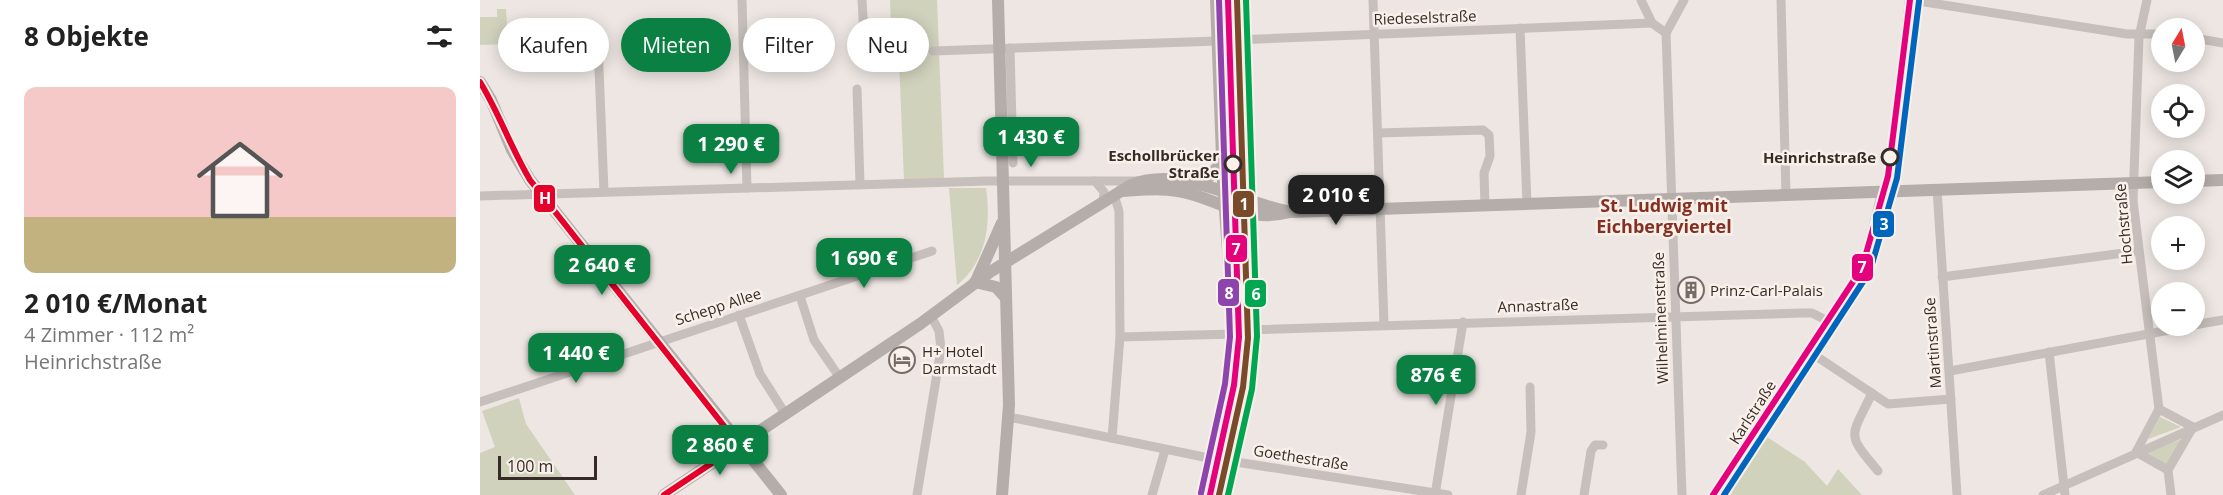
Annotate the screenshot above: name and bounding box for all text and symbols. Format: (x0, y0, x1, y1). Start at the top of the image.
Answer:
street label: Riedeselstraße (1373, 5, 1477, 29)
text: 8 Objekte (24, 18, 149, 54)
chip: Kaufen (498, 18, 609, 72)
chip: Mieten (621, 18, 731, 72)
chip: Filter (743, 18, 835, 72)
chip: Neu (847, 18, 929, 72)
north arrow (2151, 18, 2205, 72)
map controls (2151, 18, 2205, 336)
icon: filters (423, 20, 456, 53)
button: locate (2151, 84, 2205, 138)
pin: 1 430 € (976, 117, 1086, 168)
text: 1 430 € (997, 123, 1065, 150)
pin: 1 290 € (676, 124, 786, 175)
icon: home (186, 126, 294, 234)
text: 1 290 € (697, 130, 765, 157)
place label: Eschollbrücker Straße (1108, 145, 1219, 182)
place label: Heinrichstraße (1763, 147, 1876, 167)
marker: Heinrichstraße (1881, 148, 1899, 166)
button: layers (2151, 150, 2205, 204)
marker: Eschollbrücker Straße (1224, 155, 1242, 173)
pin: 2 010 € (1281, 175, 1391, 226)
text: 2 010 € (1302, 181, 1370, 208)
street label: Hochstraße (2109, 183, 2137, 265)
line badge: H (533, 184, 556, 213)
text: H (539, 187, 551, 209)
line badge: 1 (1232, 190, 1255, 218)
text: 1 (1239, 193, 1249, 215)
district label: St. Ludwig mit Eichbergviertel (1596, 193, 1732, 238)
line badge: 3 (1872, 210, 1895, 238)
text: 3 (1879, 213, 1889, 235)
button: + (2151, 216, 2205, 270)
line badge: 7 (1225, 234, 1248, 263)
pin: 1 690 € (809, 238, 919, 289)
text: 7 (1231, 238, 1241, 260)
text: 1 690 € (830, 244, 898, 271)
pin: 2 640 € (547, 245, 657, 296)
text: 2 640 € (568, 251, 636, 278)
street label: Wilhelminenstraße (1648, 252, 1672, 384)
line badge: 7 (1851, 253, 1874, 282)
text: 7 (1857, 256, 1867, 278)
building icon: Prinz-Carl-Palais (1676, 275, 1706, 305)
line badge: 8 (1217, 278, 1240, 307)
line badge: 6 (1244, 279, 1267, 308)
place label: Prinz-Carl-Palais (1710, 280, 1823, 300)
text: 8 (1224, 282, 1234, 304)
button: − (2151, 282, 2205, 336)
street label: Schepp Allee (672, 283, 764, 329)
text: 6 (1251, 283, 1261, 305)
text: 2 010 €/Monat (24, 285, 207, 321)
street label: Annastraße (1497, 294, 1579, 316)
street label: Martinstraße (1919, 297, 1945, 389)
text: 4 Zimmer · 112 m² (24, 321, 194, 348)
pin: 1 440 € (521, 333, 631, 384)
text: 1 440 € (542, 339, 610, 366)
place label: H+ Hotel Darmstadt (922, 341, 997, 378)
hotel icon: H+ Hotel Darmstadt (887, 345, 917, 375)
text: Heinrichstraße (24, 348, 162, 375)
pin: 876 € (1394, 355, 1478, 406)
text: 876 € (1411, 361, 1461, 388)
street label: Karlstraße (1724, 376, 1780, 448)
pin: 2 860 € (665, 425, 775, 476)
text: 2 860 € (686, 431, 754, 458)
street label: Goethestraße (1252, 440, 1350, 474)
scale bar (498, 453, 597, 480)
text: 100 m (507, 455, 553, 477)

